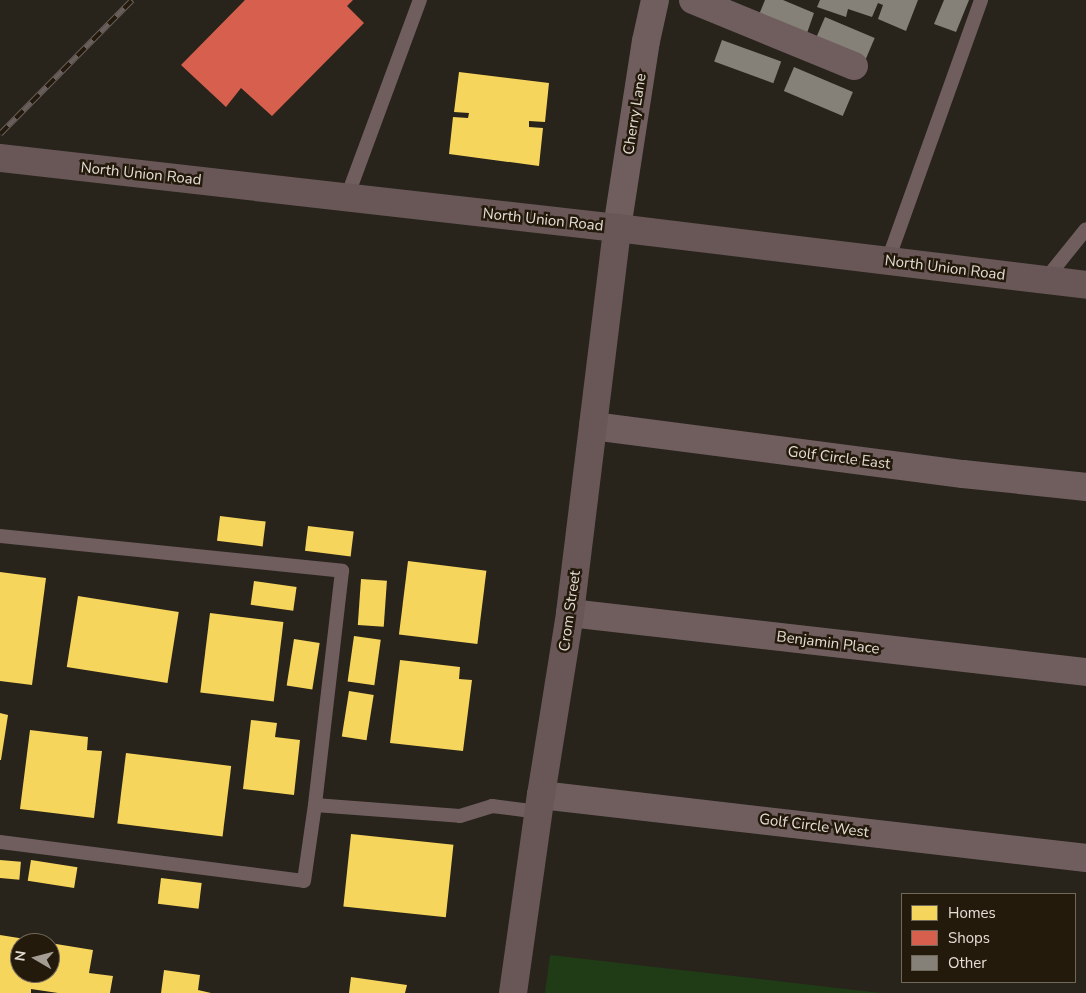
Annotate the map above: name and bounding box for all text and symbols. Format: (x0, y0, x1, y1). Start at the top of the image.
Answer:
street label: Cherry Lane (620, 72, 650, 156)
street label: North Union Road (80, 159, 202, 189)
street label: North Union Road (482, 205, 604, 235)
street label: North Union Road (884, 252, 1006, 284)
street label: Golf Circle East (787, 443, 891, 473)
street label: Crom Street (555, 569, 585, 653)
street label: Benjamin Place (776, 628, 880, 658)
street label: Golf Circle West (758, 810, 870, 842)
legend (901, 893, 1076, 983)
text: Homes (948, 903, 996, 923)
text: Shops (948, 928, 990, 948)
north arrow (10, 933, 60, 983)
text: N (11, 949, 31, 963)
text: Other (948, 953, 987, 973)

